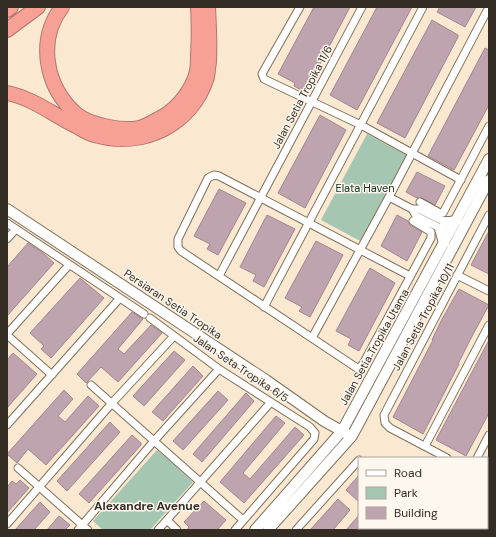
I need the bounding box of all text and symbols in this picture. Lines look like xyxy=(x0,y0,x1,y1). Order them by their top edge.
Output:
street label: Jalan Setia Tropika 11/6 xyxy=(269,43,335,151)
park label: Elata Haven xyxy=(335,181,395,195)
street label: Jalan Setia Tropika 10/11 xyxy=(389,261,457,373)
street label: Persiaran Setia Tropika xyxy=(121,266,225,342)
street label: Jalan Setia Tropika Utama xyxy=(336,286,412,408)
street label: Jalan Seta Tropika 6/5 xyxy=(191,331,292,405)
legend xyxy=(358,457,488,529)
text: Road xyxy=(394,465,422,481)
text: Park xyxy=(394,485,418,501)
district label: Alexandre Avenue xyxy=(94,498,200,514)
text: Building xyxy=(394,505,438,521)

